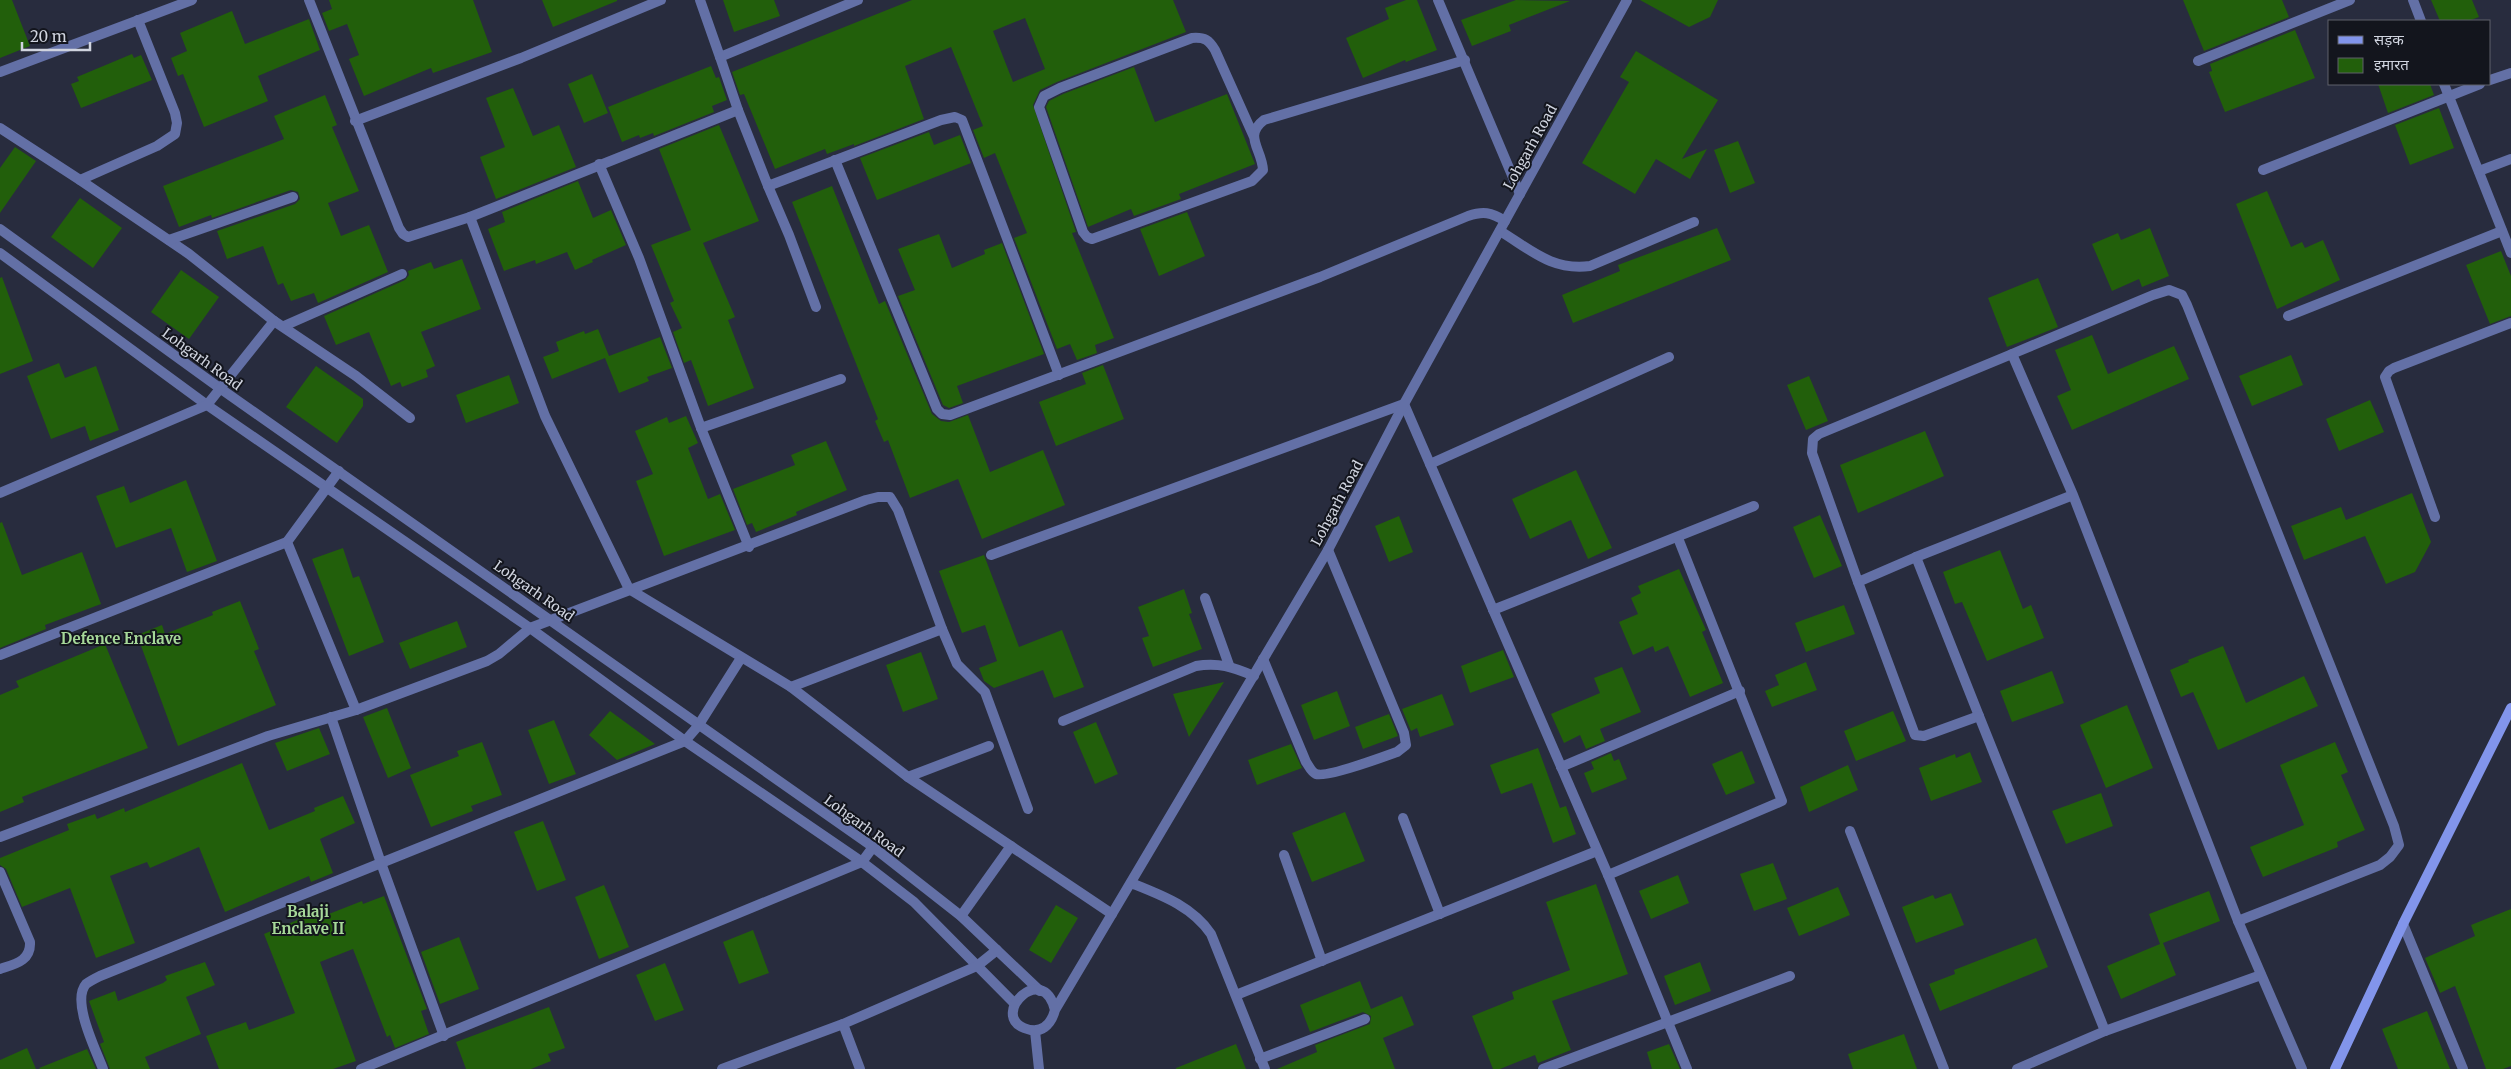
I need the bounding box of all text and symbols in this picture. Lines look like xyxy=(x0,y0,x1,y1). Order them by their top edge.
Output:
scale bar xyxy=(22,20,90,52)
legend xyxy=(2328,20,2491,85)
text: 20 m xyxy=(30,27,67,46)
text: सड़क xyxy=(2374,30,2404,49)
text: इमारत xyxy=(2374,55,2409,74)
street label: Lohgarh Road xyxy=(1499,101,1561,193)
street label: Lohgarh Road xyxy=(159,324,246,394)
street label: Lohgarh Road xyxy=(1307,457,1367,549)
street label: Lohgarh Road xyxy=(490,557,578,626)
district label: Defence Enclave xyxy=(61,629,181,648)
street label: Lohgarh Road xyxy=(821,791,908,861)
district label: Balaji Enclave II xyxy=(272,902,344,938)

